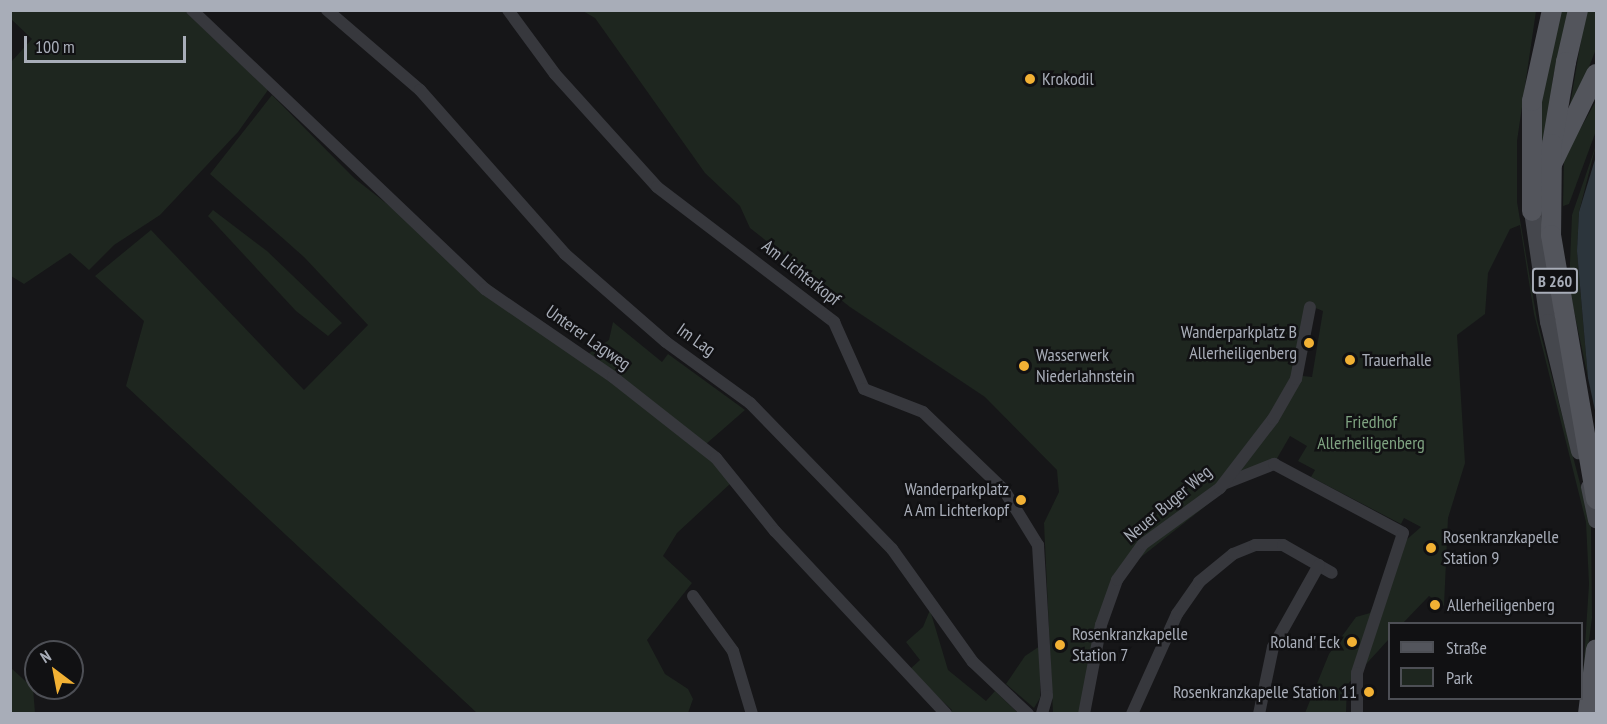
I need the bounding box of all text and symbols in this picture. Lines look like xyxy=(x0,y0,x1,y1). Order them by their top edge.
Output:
scale bar xyxy=(27,24,189,62)
text: 100 m xyxy=(35,35,75,58)
place label: Krokodil xyxy=(1042,68,1094,90)
marker: Krokodil xyxy=(1023,72,1037,86)
street label: Am Lichterkopf xyxy=(757,236,845,310)
road number: B 260 xyxy=(1531,268,1579,294)
street label: Unterer Lagweg xyxy=(542,301,634,375)
street label: Im Lag xyxy=(673,319,719,361)
place label: Wanderparkplatz B Allerheiligenberg xyxy=(1180,322,1297,364)
marker: Wanderparkplatz B Allerheiligenberg xyxy=(1302,336,1316,350)
place label: Wasserwerk Niederlahnstein xyxy=(1036,345,1135,388)
place label: Trauerhalle xyxy=(1362,349,1432,371)
marker: Trauerhalle xyxy=(1343,353,1357,367)
marker: Wasserwerk Niederlahnstein xyxy=(1017,359,1031,373)
park label: Friedhof Allerheiligenberg xyxy=(1317,412,1425,454)
street label: Neuer Buger Weg xyxy=(1120,461,1216,547)
place label: Wanderparkplatz A Am Lichterkopf xyxy=(903,479,1009,522)
marker: Wanderparkplatz A Am Lichterkopf xyxy=(1014,493,1028,507)
place label: Rosenkranzkapelle Station 9 xyxy=(1443,527,1559,570)
marker: Rosenkranzkapelle Station 9 xyxy=(1424,541,1438,555)
place label: Allerheiligenberg xyxy=(1447,594,1555,616)
marker: Allerheiligenberg xyxy=(1428,598,1442,612)
legend xyxy=(1388,622,1583,700)
place label: Rosenkranzkapelle Station 7 xyxy=(1072,624,1188,666)
place label: Roland' Eck xyxy=(1269,631,1340,653)
marker: Roland' Eck xyxy=(1345,635,1359,649)
text: Straße xyxy=(1446,636,1487,659)
marker: Rosenkranzkapelle Station 7 xyxy=(1053,638,1067,652)
north arrow xyxy=(24,640,84,700)
text: N xyxy=(37,646,54,667)
text: Park xyxy=(1446,666,1473,689)
place label: Rosenkranzkapelle Station 11 xyxy=(1173,681,1357,703)
marker: Rosenkranzkapelle Station 11 xyxy=(1362,685,1376,699)

